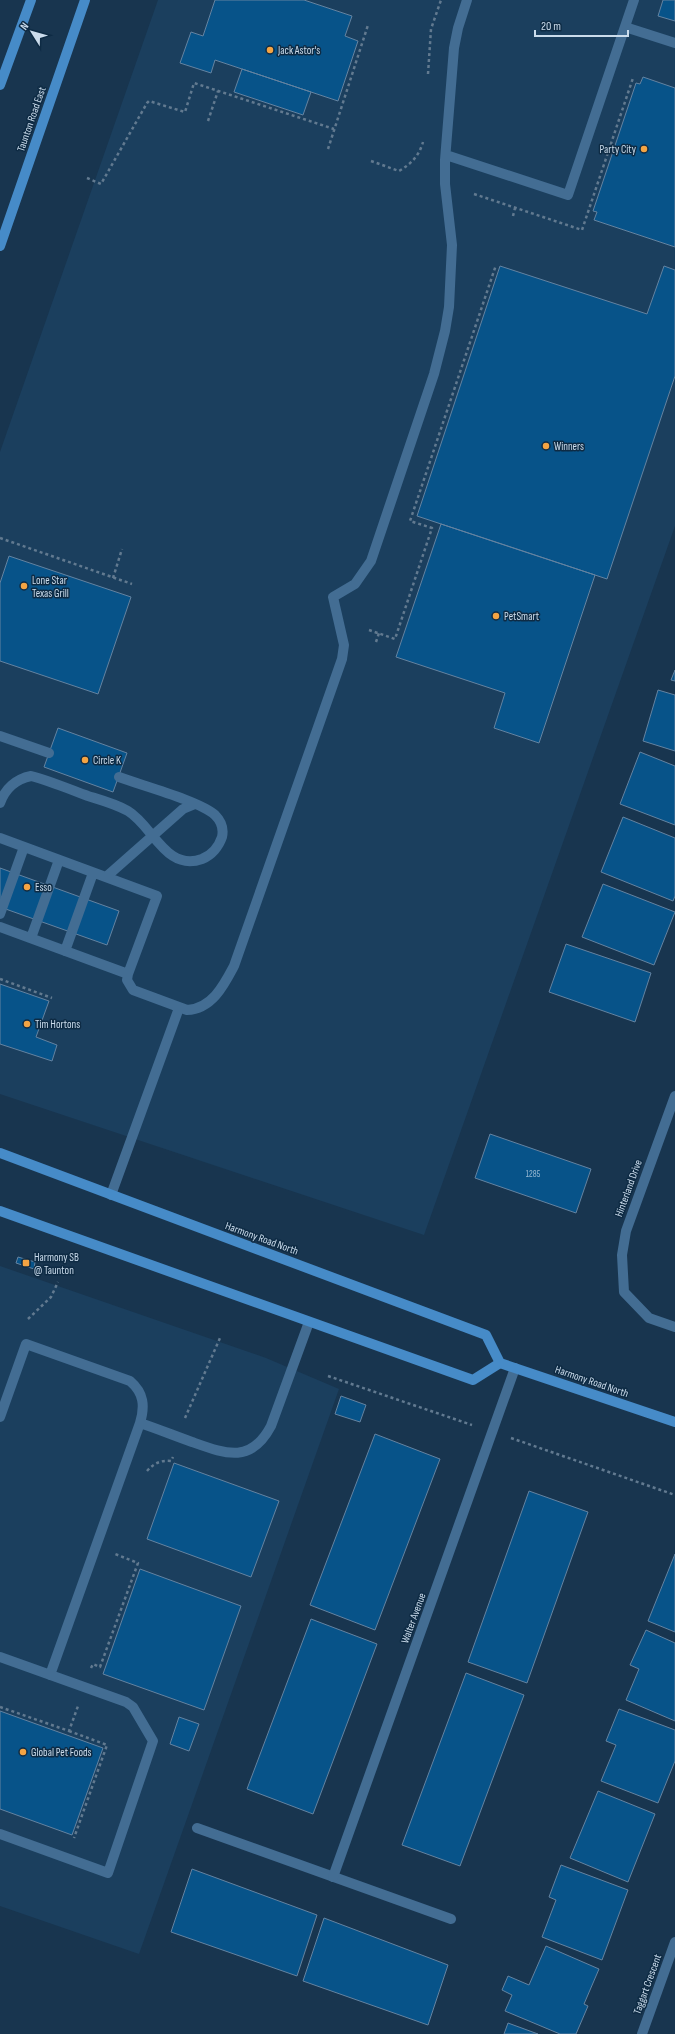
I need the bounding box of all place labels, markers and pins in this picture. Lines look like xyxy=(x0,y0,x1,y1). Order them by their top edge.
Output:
place label: Jack Astor's xyxy=(277,44,320,57)
marker: Jack Astor's xyxy=(265,45,275,55)
place label: Party City xyxy=(600,143,637,156)
marker: Party City xyxy=(639,144,649,154)
place label: Winners xyxy=(554,440,584,453)
marker: Winners xyxy=(541,441,551,451)
place label: Lone Star Texas Grill xyxy=(32,574,69,600)
marker: Lone Star Texas Grill xyxy=(19,581,29,591)
place label: PetSmart xyxy=(504,610,540,623)
marker: PetSmart xyxy=(491,611,501,621)
place label: Circle K xyxy=(93,754,121,767)
marker: Circle K xyxy=(80,755,90,765)
place label: Esso xyxy=(35,881,52,894)
marker: Esso xyxy=(22,882,32,892)
place label: Tim Hortons xyxy=(35,1018,80,1031)
marker: Tim Hortons xyxy=(22,1019,32,1029)
place label: Harmony SB @ Taunton xyxy=(34,1251,79,1277)
marker: Harmony SB @ Taunton xyxy=(21,1258,31,1268)
place label: Global Pet Foods xyxy=(31,1746,92,1759)
marker: Global Pet Foods xyxy=(18,1747,28,1757)

